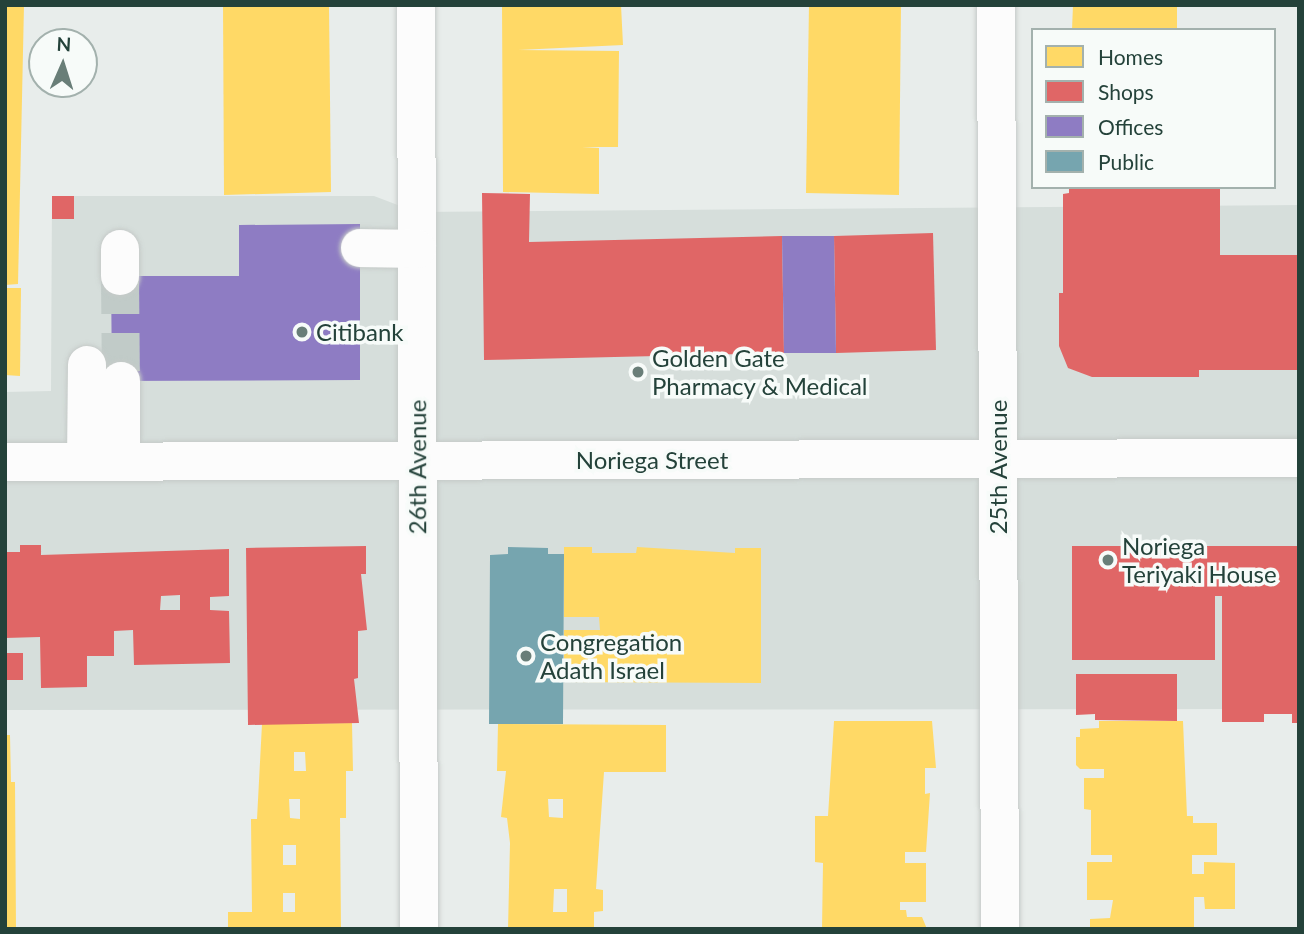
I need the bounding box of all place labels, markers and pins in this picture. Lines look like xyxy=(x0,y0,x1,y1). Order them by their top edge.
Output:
place label: Citibank xyxy=(316,318,404,346)
marker: Citibank xyxy=(294,324,310,340)
place label: Golden Gate Pharmacy & Medical xyxy=(652,344,868,400)
marker: Golden Gate Pharmacy & Medical xyxy=(630,364,646,380)
place label: Noriega Teriyaki House xyxy=(1122,532,1277,588)
marker: Noriega Teriyaki House xyxy=(1100,552,1116,568)
place label: Congregation Adath Israel xyxy=(540,628,682,684)
marker: Congregation Adath Israel xyxy=(518,648,534,664)

